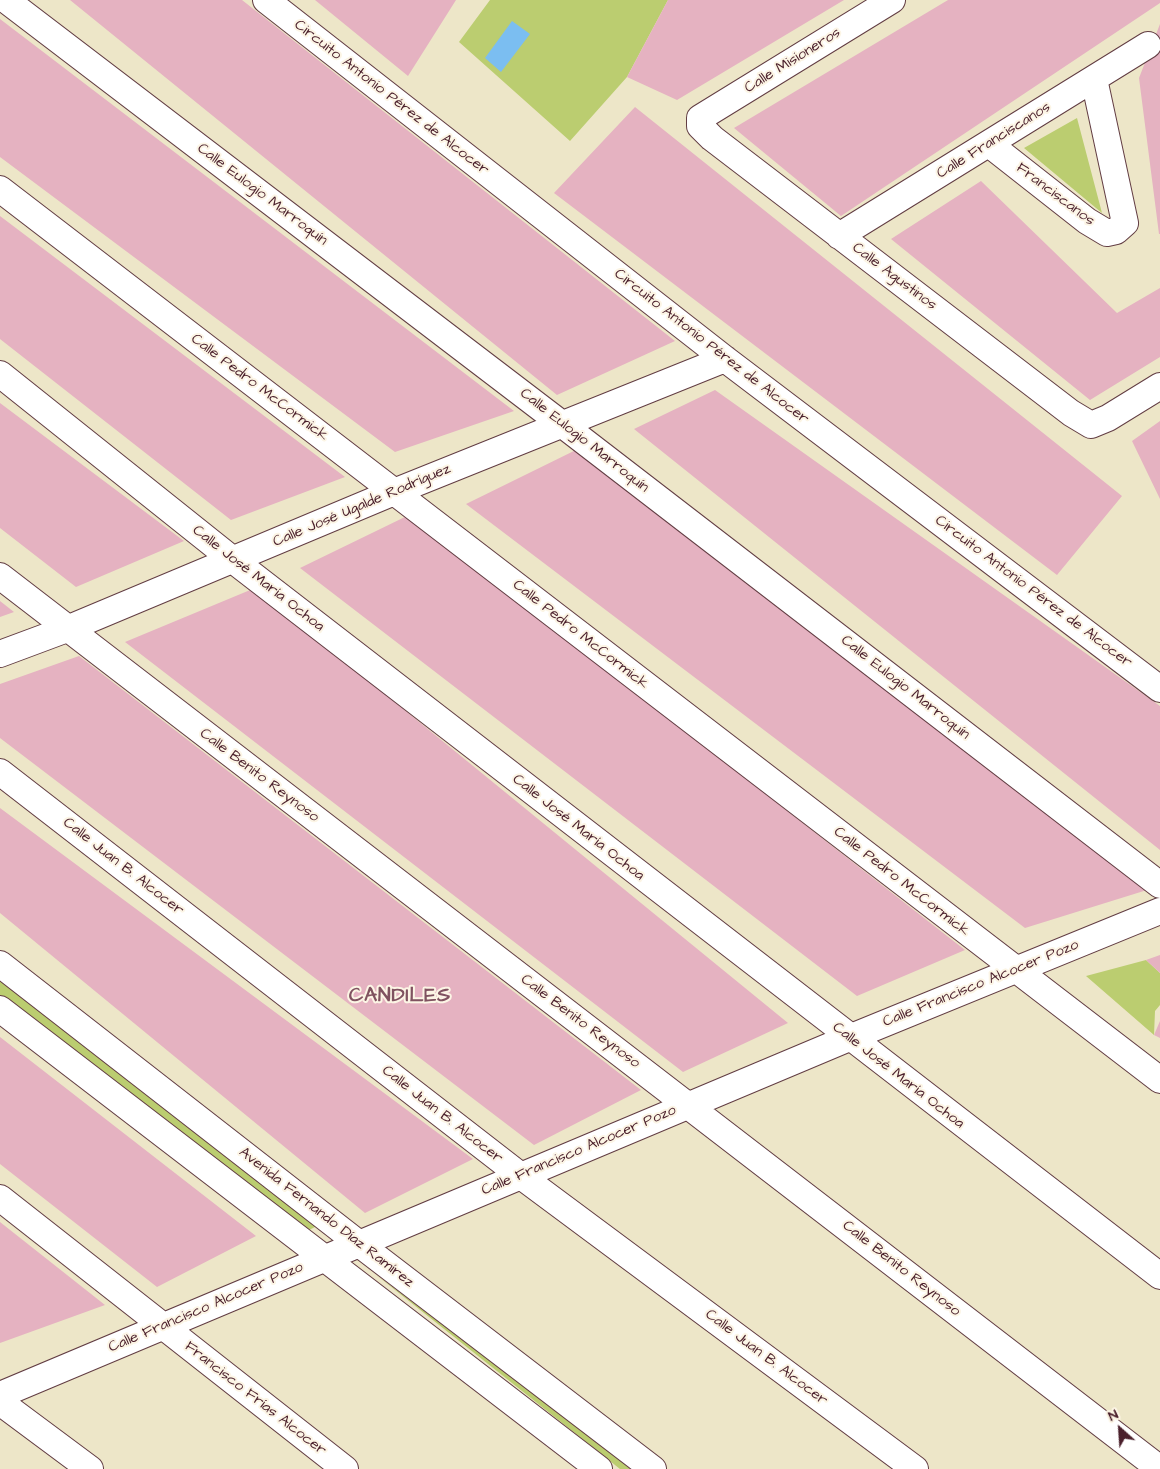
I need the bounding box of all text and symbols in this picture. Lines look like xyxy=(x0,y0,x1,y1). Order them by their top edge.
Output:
street label: Circuito Antonio Pérez de Alcocer xyxy=(290,16,492,180)
street label: Calle Misioneros xyxy=(742,24,844,98)
street label: Calle Franciscanos xyxy=(934,99,1054,183)
street label: Calle Eulogio Marroquín xyxy=(193,140,331,250)
street label: Franciscanos xyxy=(1012,160,1098,230)
street label: Calle Agustinos xyxy=(848,239,940,315)
street label: Circuito Antonio Pérez de Alcocer xyxy=(610,265,812,429)
street label: Calle Pedro McCormick xyxy=(187,331,331,445)
street label: Calle Eulogio Marroquín xyxy=(516,385,652,497)
street label: Calle José Ugalde Rodríguez xyxy=(270,460,454,552)
street label: Circuito Antonio Pérez de Alcocer xyxy=(931,512,1135,672)
street label: Calle José María Ochoa xyxy=(188,522,328,636)
street label: Calle Pedro McCormick xyxy=(509,576,651,694)
street label: Calle Eulogio Marroquín xyxy=(837,632,973,744)
street label: Calle Benito Reynoso xyxy=(196,725,322,827)
street label: Calle José María Ochoa xyxy=(508,771,648,885)
street label: Calle Juan B. Alcocer xyxy=(59,814,187,920)
street label: Calle Pedro McCormick xyxy=(830,823,972,941)
street label: Calle Francisco Alcocer Pozo xyxy=(880,936,1082,1032)
street label: Calle Benito Reynoso xyxy=(517,971,643,1073)
district label: CANDILES xyxy=(348,985,452,1009)
street label: Calle José María Ochoa xyxy=(828,1019,968,1133)
street label: Calle Juan B. Alcocer xyxy=(378,1062,506,1168)
street label: Calle Francisco Alcocer Pozo xyxy=(479,1102,679,1200)
street label: Avenida Fernando Díaz Ramírez xyxy=(235,1144,417,1292)
street label: Calle Benito Reynoso xyxy=(838,1217,964,1321)
street label: Calle Francisco Alcocer Pozo xyxy=(106,1259,306,1357)
street label: Calle Juan B. Alcocer xyxy=(701,1306,831,1410)
street label: Francisco Frías Alcocer xyxy=(181,1338,329,1460)
north arrow xyxy=(1095,1404,1145,1454)
text: N xyxy=(1105,1405,1122,1426)

